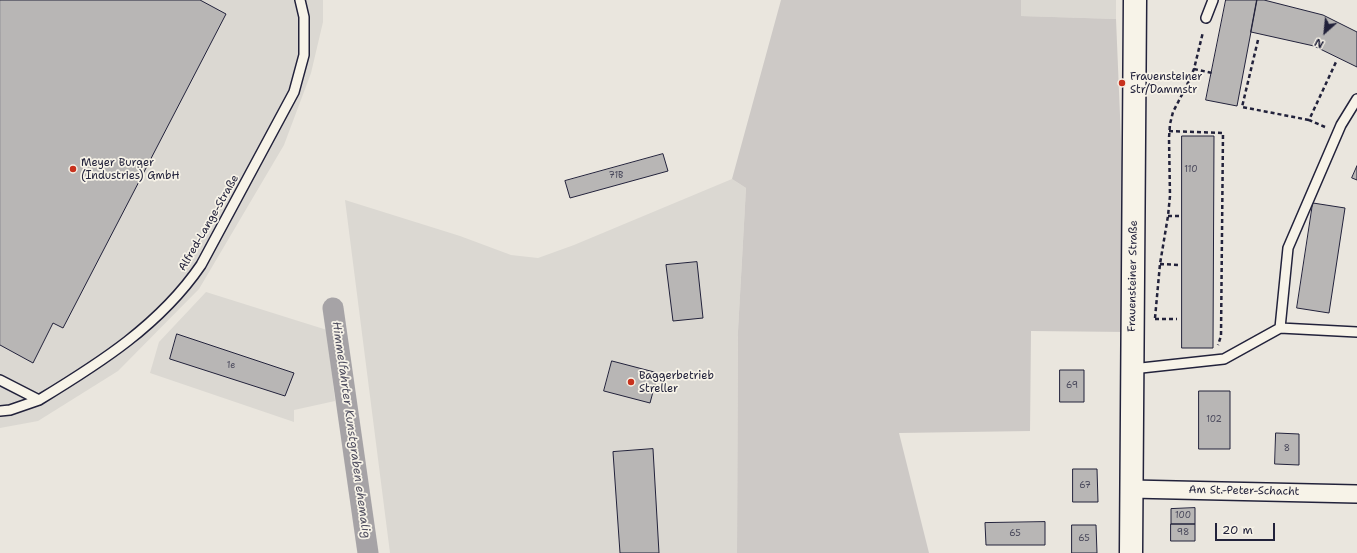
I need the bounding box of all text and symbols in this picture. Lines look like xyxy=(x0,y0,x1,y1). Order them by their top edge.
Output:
north arrow xyxy=(1305,12,1345,52)
text: N xyxy=(1312,34,1327,52)
place label: Frauensteiner Str/Dammstr xyxy=(1130,70,1203,96)
marker: Frauensteiner Str/Dammstr xyxy=(1117,78,1127,88)
place label: Meyer Burger (Industries) GmbH xyxy=(81,156,180,182)
marker: Meyer Burger (Industries) GmbH xyxy=(68,164,78,174)
house number: 110 xyxy=(1184,165,1198,175)
house number: 71B xyxy=(609,171,623,181)
street label: Alfred-Lange-Straße xyxy=(176,173,242,273)
street label: Frauensteiner Straße xyxy=(1125,220,1141,332)
water label: Himmelfahrter Kunstgraben ehemalig xyxy=(329,321,373,539)
house number: 1e xyxy=(227,361,235,371)
place label: Baggerbetrieb Streller xyxy=(639,369,714,395)
marker: Baggerbetrieb Streller xyxy=(626,377,636,387)
house number: 69 xyxy=(1066,381,1078,391)
house number: 102 xyxy=(1206,415,1222,425)
house number: 8 xyxy=(1284,444,1290,454)
house number: 67 xyxy=(1079,481,1091,491)
street label: Am St.-Peter-Schacht xyxy=(1188,483,1300,499)
house number: 100 xyxy=(1175,511,1191,521)
scale bar xyxy=(1217,515,1277,541)
text: 20 m xyxy=(1222,522,1253,538)
house number: 98 xyxy=(1177,528,1189,538)
house number: 65 xyxy=(1009,529,1021,539)
house number: 65 xyxy=(1078,534,1090,544)

